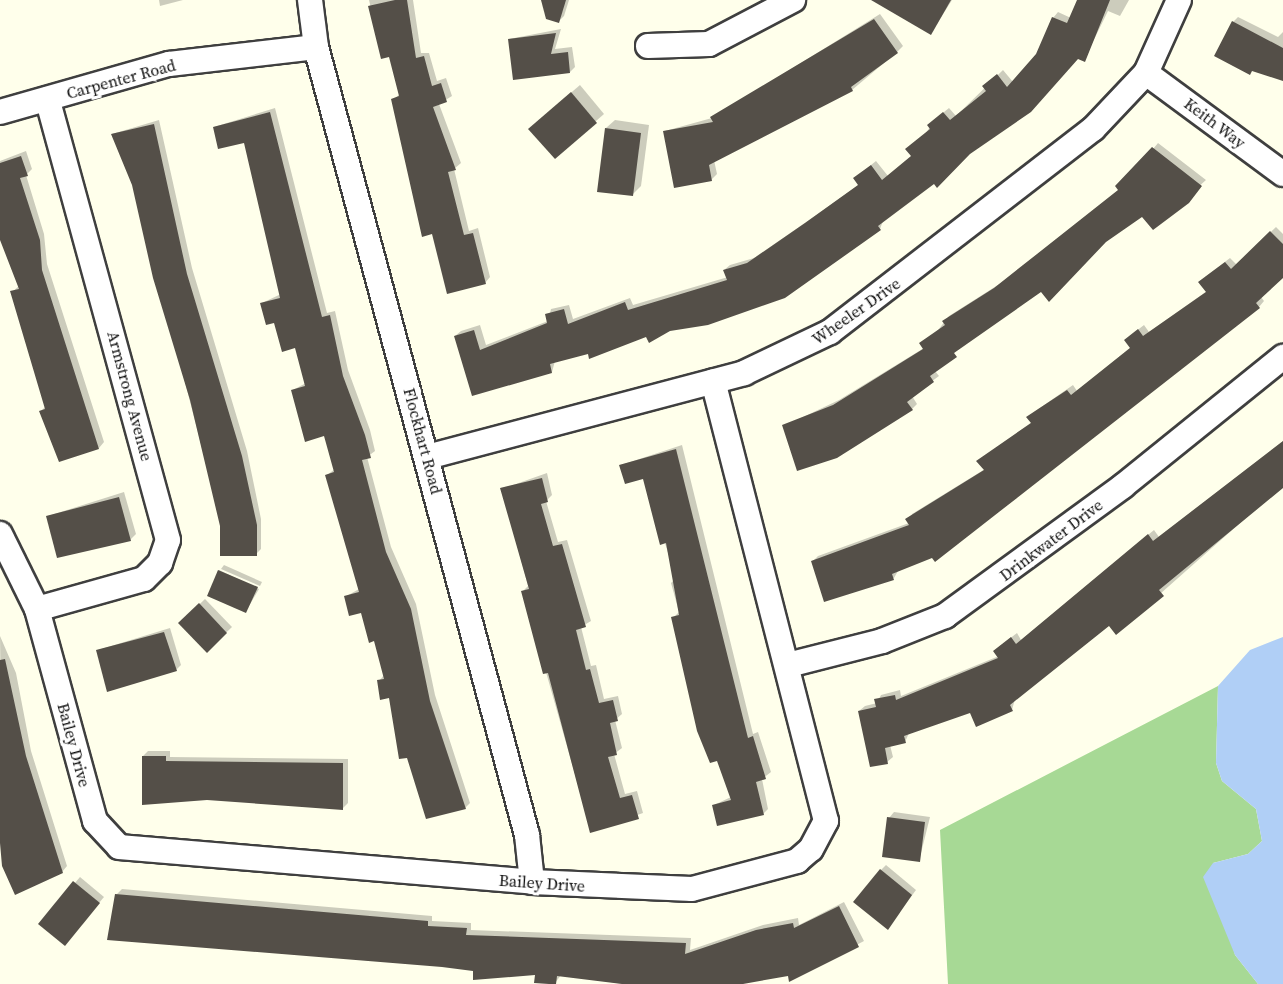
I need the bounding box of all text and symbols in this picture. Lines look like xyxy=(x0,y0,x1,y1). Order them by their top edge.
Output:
street label: Carpenter Road xyxy=(64,55,178,103)
street label: Keith Way xyxy=(1180,94,1250,152)
street label: Wheeler Drive xyxy=(808,274,904,348)
street label: Armstrong Avenue xyxy=(103,329,157,463)
street label: Flockhart Road xyxy=(400,386,446,496)
street label: Drinkwater Drive xyxy=(996,495,1106,585)
street label: Bailey Drive xyxy=(54,701,94,789)
street label: Bailey Drive xyxy=(498,870,586,896)

